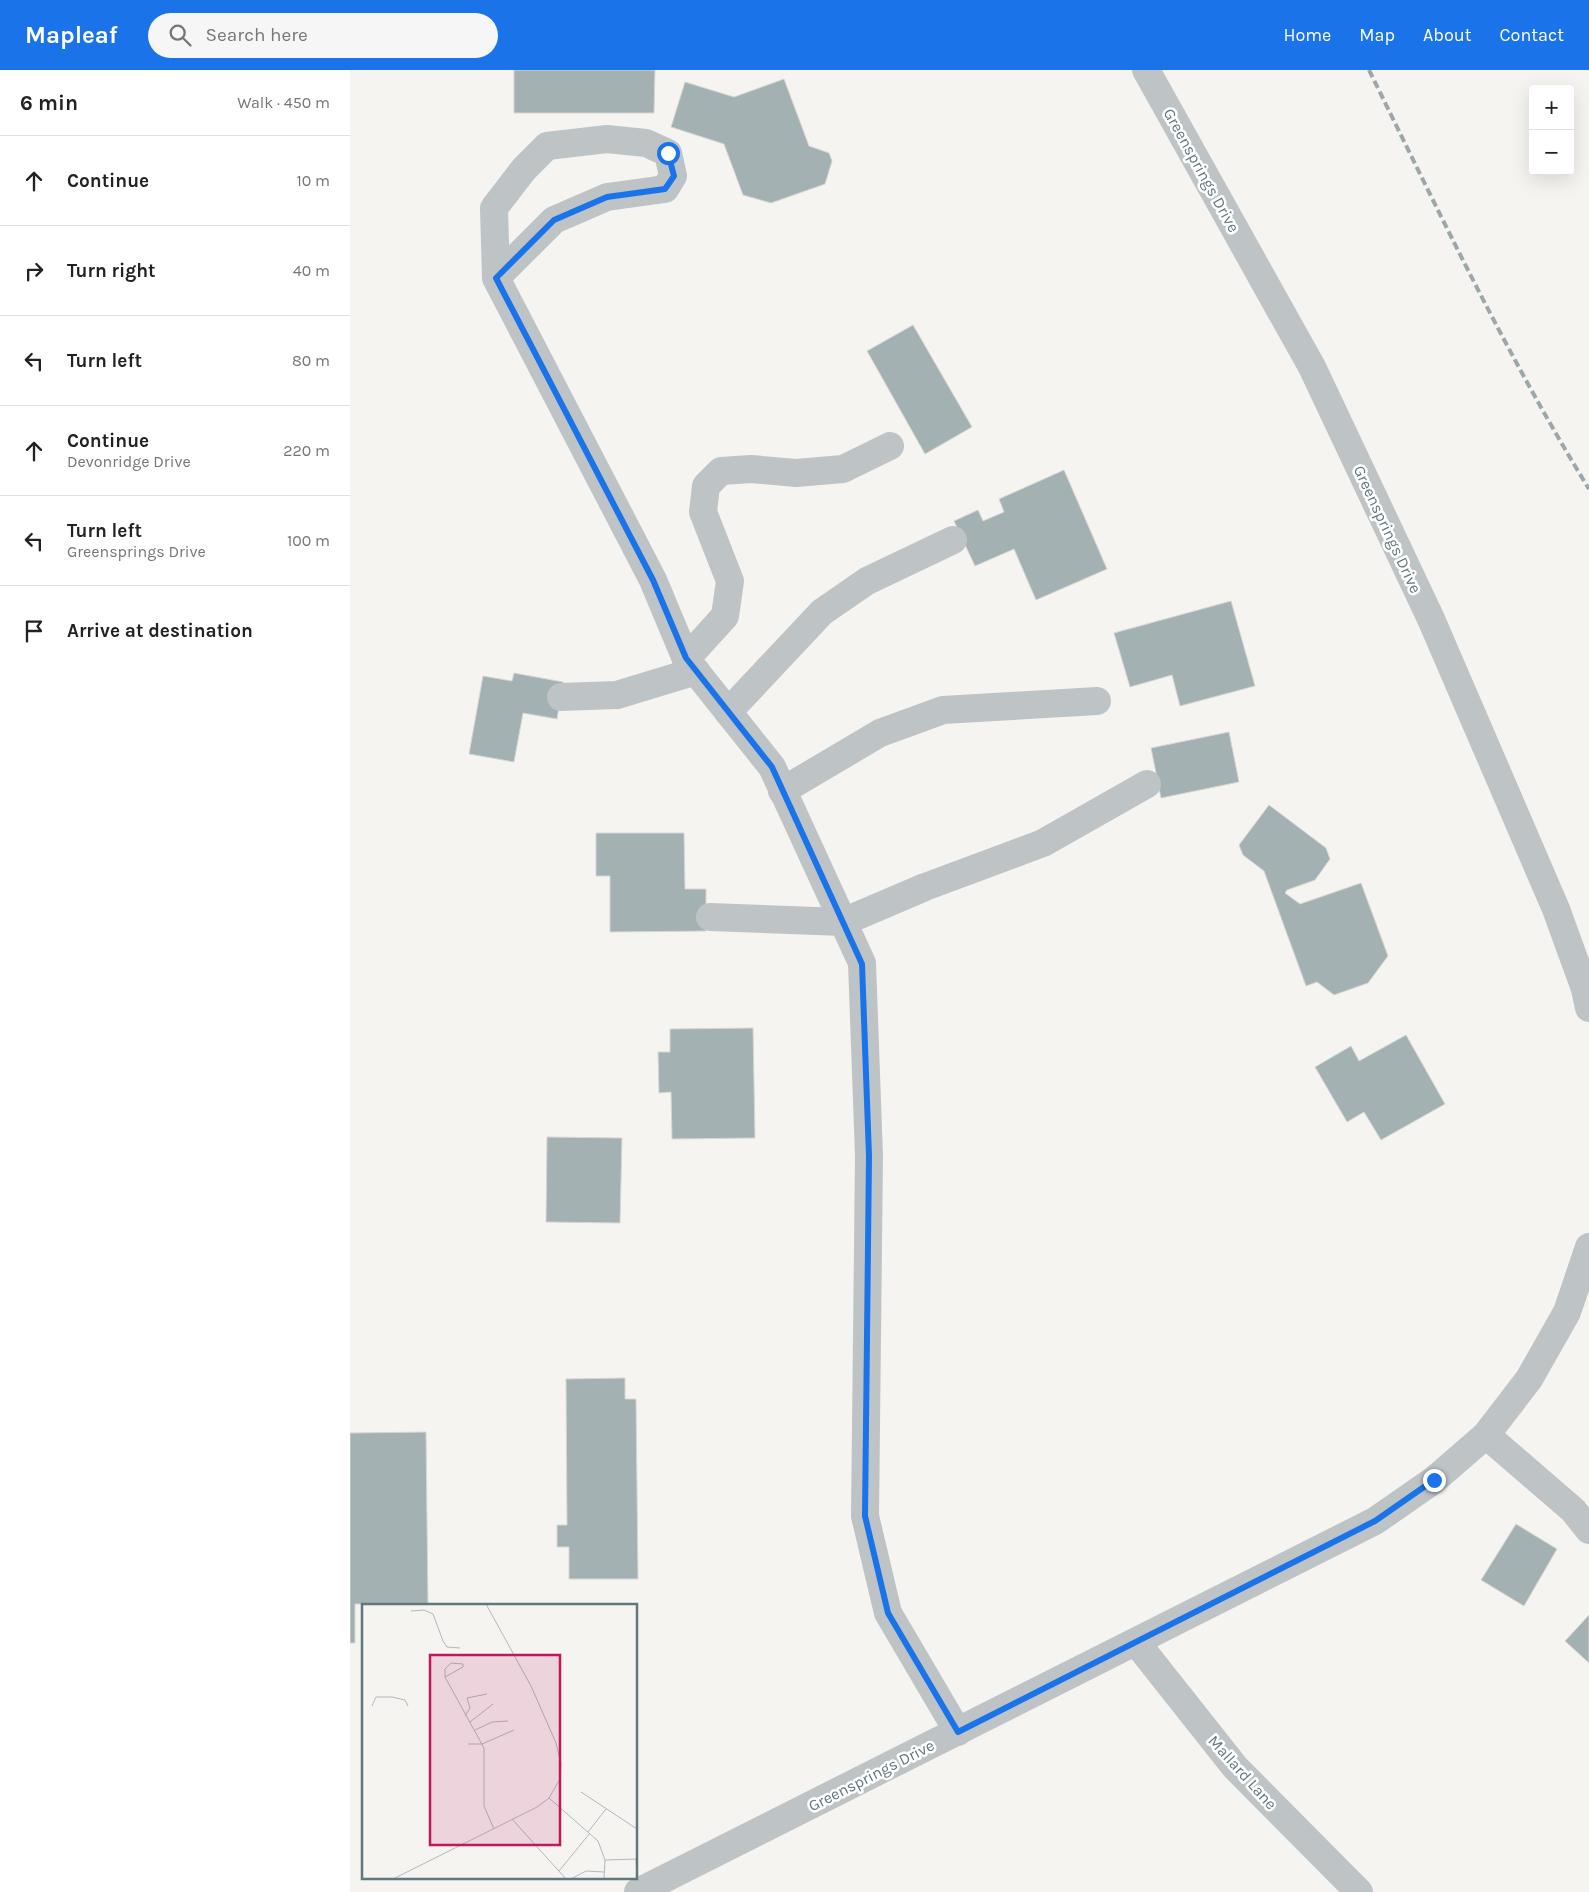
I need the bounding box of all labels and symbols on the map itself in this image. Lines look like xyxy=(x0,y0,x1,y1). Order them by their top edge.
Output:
street label: Greensprings Drive xyxy=(1160,105,1244,236)
route start xyxy=(657,142,680,165)
street label: Greensprings Drive xyxy=(1350,462,1425,596)
route end xyxy=(1423,1469,1446,1492)
inset map xyxy=(362,1604,638,1880)
street label: Mallard Lane xyxy=(1204,1731,1281,1813)
street label: Greensprings Drive xyxy=(805,1735,937,1815)

